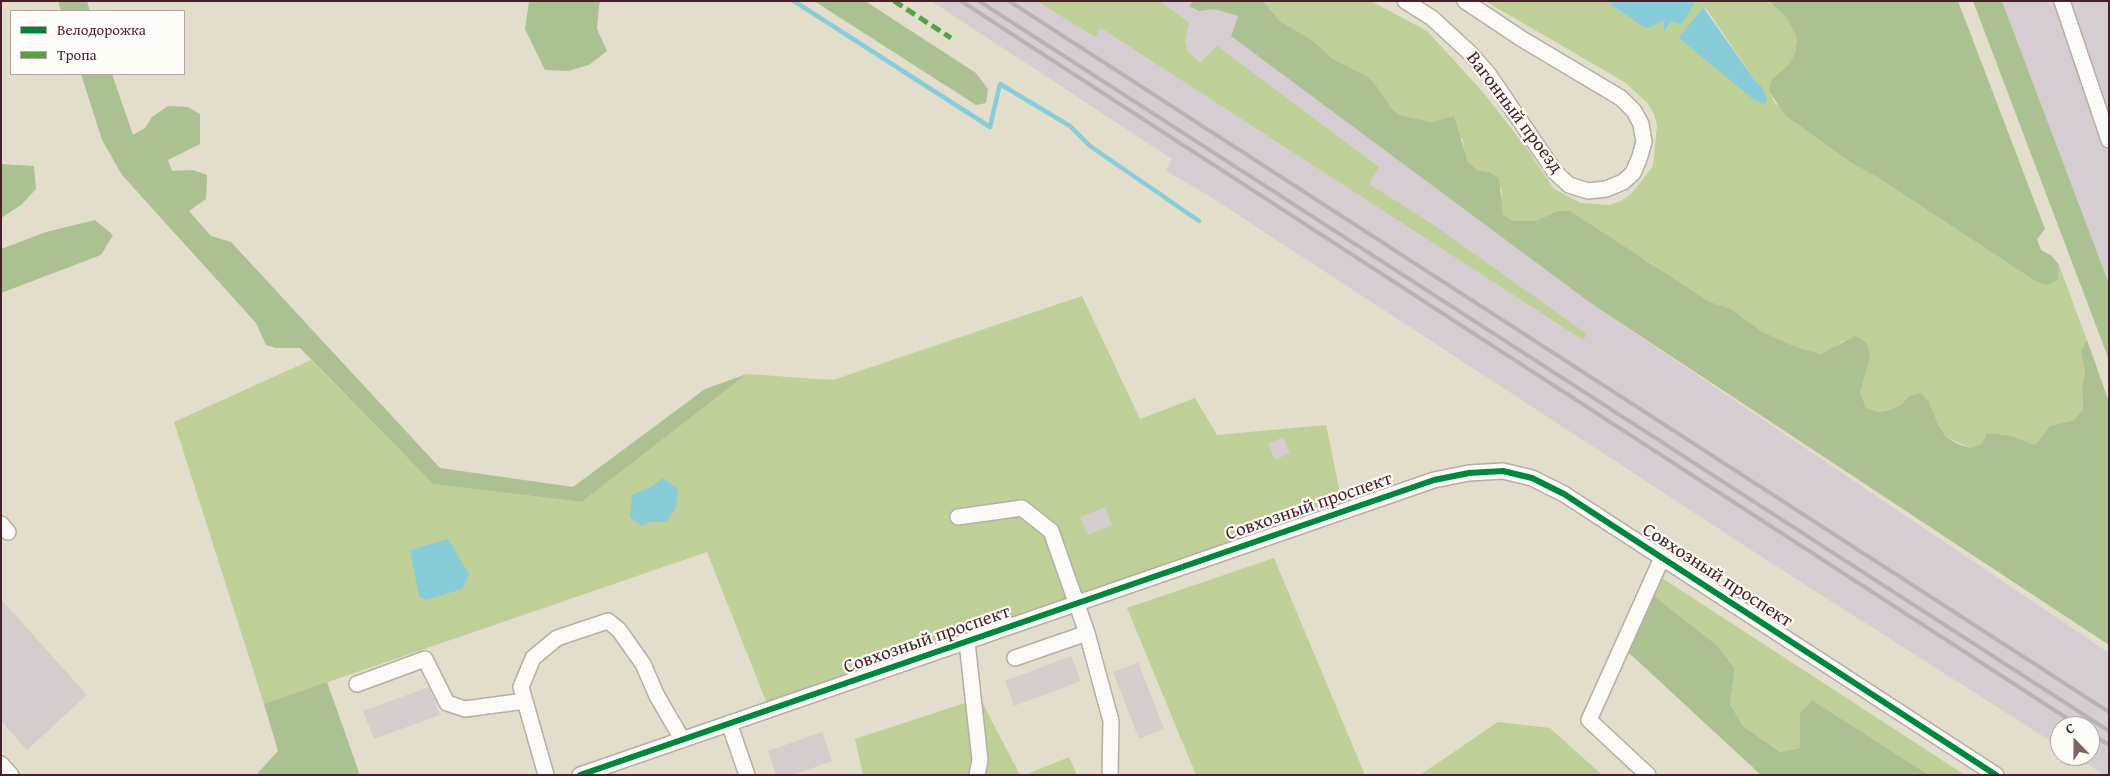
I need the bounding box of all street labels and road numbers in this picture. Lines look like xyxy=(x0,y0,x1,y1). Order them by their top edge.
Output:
street label: Вагонный проезд xyxy=(1461,48,1567,178)
street label: Совхозный проспект xyxy=(1223,468,1395,546)
street label: Совхозный проспект xyxy=(1638,519,1796,633)
street label: Совхозный проспект xyxy=(841,601,1013,679)

